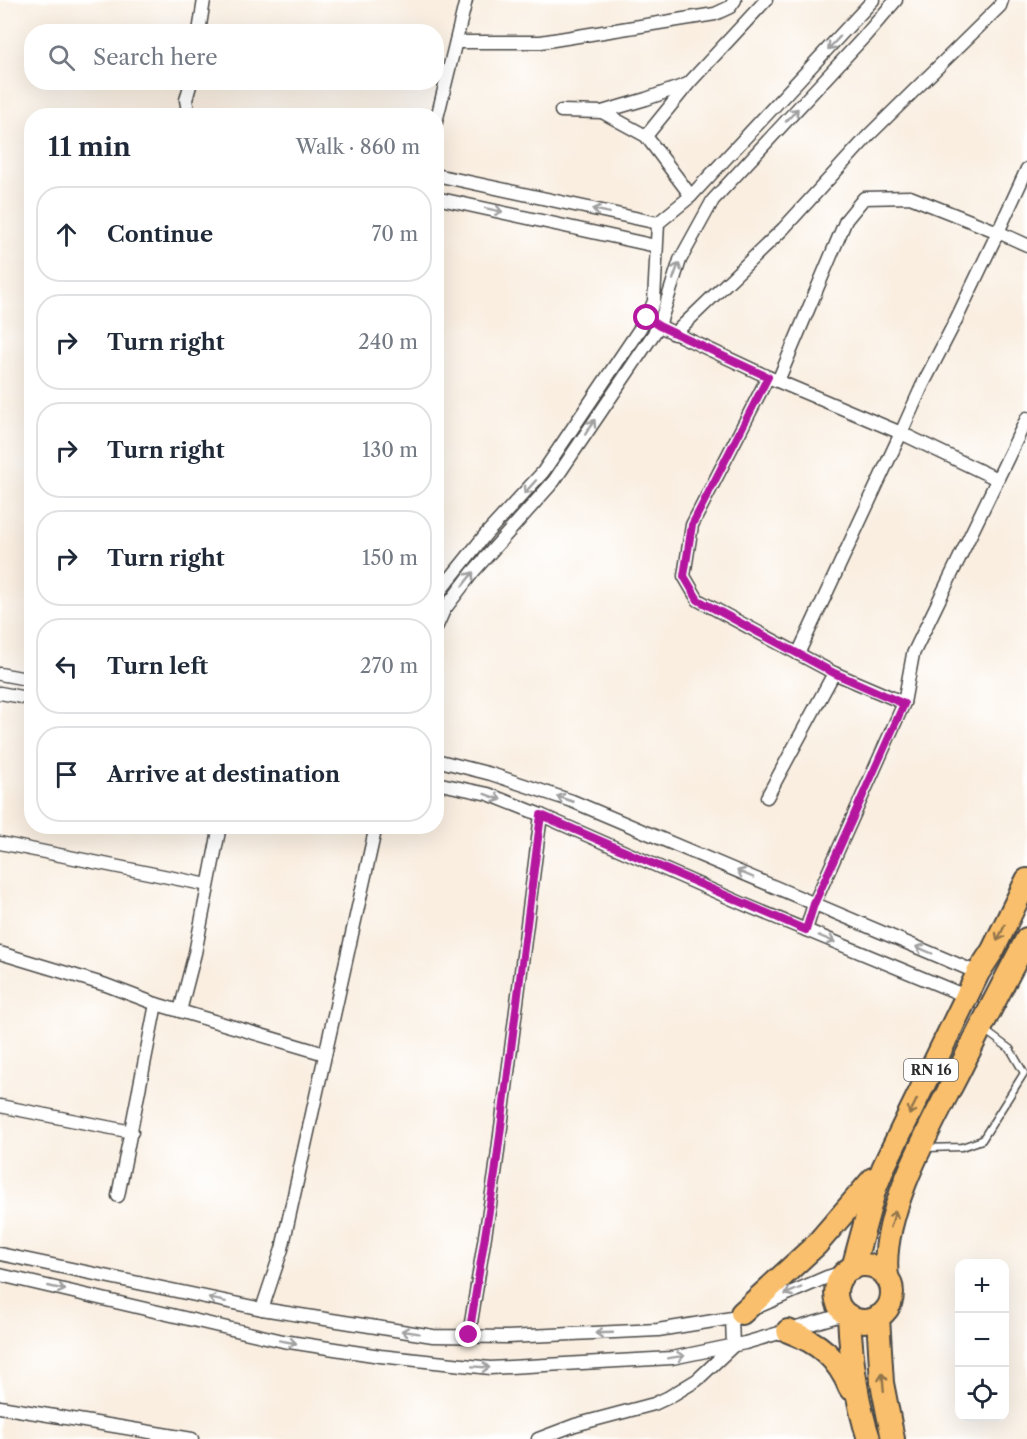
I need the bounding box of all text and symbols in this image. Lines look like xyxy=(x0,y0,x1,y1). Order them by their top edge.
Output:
search box xyxy=(24,24,444,90)
one-way arrow xyxy=(827,36,841,51)
icon: search xyxy=(45,41,78,74)
text: Search here xyxy=(93,44,218,71)
one-way arrow xyxy=(784,108,799,123)
text: 11 min xyxy=(48,131,131,163)
text: Walk · 860 m xyxy=(296,135,420,159)
one-way arrow xyxy=(592,204,611,216)
one-way arrow xyxy=(484,205,503,217)
icon: ahead xyxy=(50,218,83,251)
text: Continue xyxy=(107,221,213,248)
text: 70 m xyxy=(372,222,418,246)
one-way arrow xyxy=(672,262,683,281)
route start xyxy=(633,304,659,330)
icon: right xyxy=(50,326,83,359)
text: Turn right xyxy=(107,329,225,356)
text: 240 m xyxy=(358,330,418,354)
one-way arrow xyxy=(584,420,596,436)
icon: right xyxy=(50,434,83,467)
text: Turn right xyxy=(107,437,225,464)
text: 130 m xyxy=(362,438,418,462)
one-way arrow xyxy=(523,479,537,494)
icon: right xyxy=(50,542,83,575)
text: Turn right xyxy=(107,545,225,572)
text: 150 m xyxy=(362,546,418,570)
one-way arrow xyxy=(461,571,474,587)
icon: left xyxy=(50,650,83,683)
text: Turn left xyxy=(107,653,208,680)
text: 270 m xyxy=(360,654,418,678)
icon: arrive xyxy=(50,758,83,791)
text: Arrive at destination xyxy=(107,761,340,788)
one-way arrow xyxy=(483,792,502,803)
one-way arrow xyxy=(556,792,575,803)
one-way arrow xyxy=(736,868,755,879)
one-way arrow xyxy=(995,923,1006,941)
one-way arrow xyxy=(818,934,836,945)
one-way arrow xyxy=(916,944,934,956)
road number: RN 16 xyxy=(904,1059,958,1081)
one-way arrow xyxy=(907,1097,919,1115)
one-way arrow xyxy=(888,1210,899,1229)
map controls xyxy=(955,1259,1009,1421)
button: + xyxy=(955,1259,1009,1313)
one-way arrow xyxy=(47,1283,66,1295)
one-way arrow xyxy=(784,1286,802,1298)
one-way arrow xyxy=(208,1294,228,1305)
button: − xyxy=(955,1313,1009,1367)
route end xyxy=(455,1321,481,1347)
one-way arrow xyxy=(400,1327,420,1338)
one-way arrow xyxy=(595,1327,615,1338)
one-way arrow xyxy=(277,1337,297,1348)
one-way arrow xyxy=(665,1351,685,1362)
one-way arrow xyxy=(471,1362,491,1373)
button: locate xyxy=(955,1367,1009,1421)
one-way arrow xyxy=(877,1372,888,1392)

